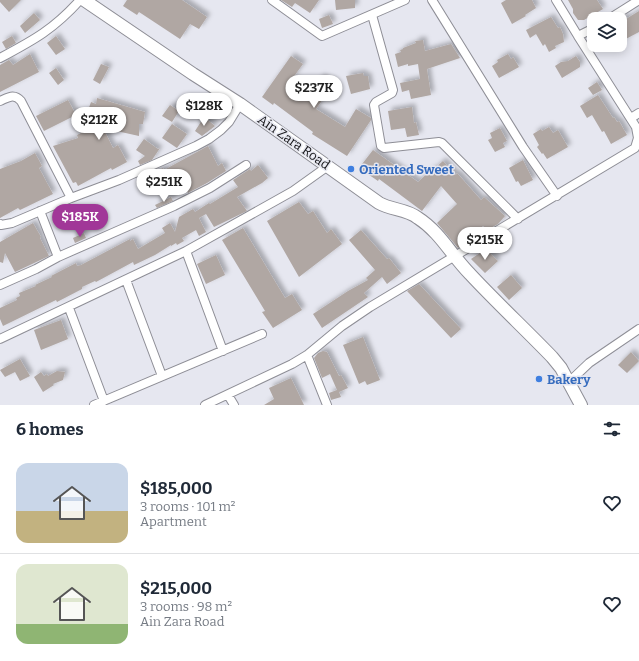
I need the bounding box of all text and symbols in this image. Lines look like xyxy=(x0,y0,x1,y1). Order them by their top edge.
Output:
map controls xyxy=(587,12,627,52)
button: layers xyxy=(587,12,627,52)
pin: $237K xyxy=(286,75,342,109)
text: $237K xyxy=(294,80,334,95)
pin: $128K xyxy=(176,93,232,127)
text: $128K xyxy=(185,98,223,113)
pin: $212K xyxy=(71,107,127,141)
text: $212K xyxy=(80,112,118,127)
street label: Ain Zara Road xyxy=(255,112,333,173)
place label: Oriented Sweet xyxy=(359,162,454,177)
marker: Oriented Sweet xyxy=(346,164,356,174)
pin: $251K xyxy=(136,169,192,203)
text: $251K xyxy=(145,174,183,189)
pin: $185K xyxy=(52,204,108,238)
text: $185K xyxy=(61,209,99,224)
pin: $215K xyxy=(457,227,513,261)
text: $215K xyxy=(466,232,504,247)
place label: Bakery xyxy=(547,372,591,387)
marker: Bakery xyxy=(534,374,544,384)
icon: filters xyxy=(601,418,623,440)
text: 6 homes xyxy=(16,419,84,440)
text: $185,000 xyxy=(140,478,213,499)
icon: home xyxy=(48,479,96,527)
icon: heart xyxy=(601,492,623,514)
text: 3 rooms · 101 m² xyxy=(140,499,235,514)
text: Apartment xyxy=(140,514,207,529)
text: $215,000 xyxy=(140,578,212,599)
icon: home xyxy=(48,580,96,628)
icon: heart xyxy=(601,593,623,615)
text: 3 rooms · 98 m² xyxy=(140,599,232,614)
text: Ain Zara Road xyxy=(140,614,224,629)

